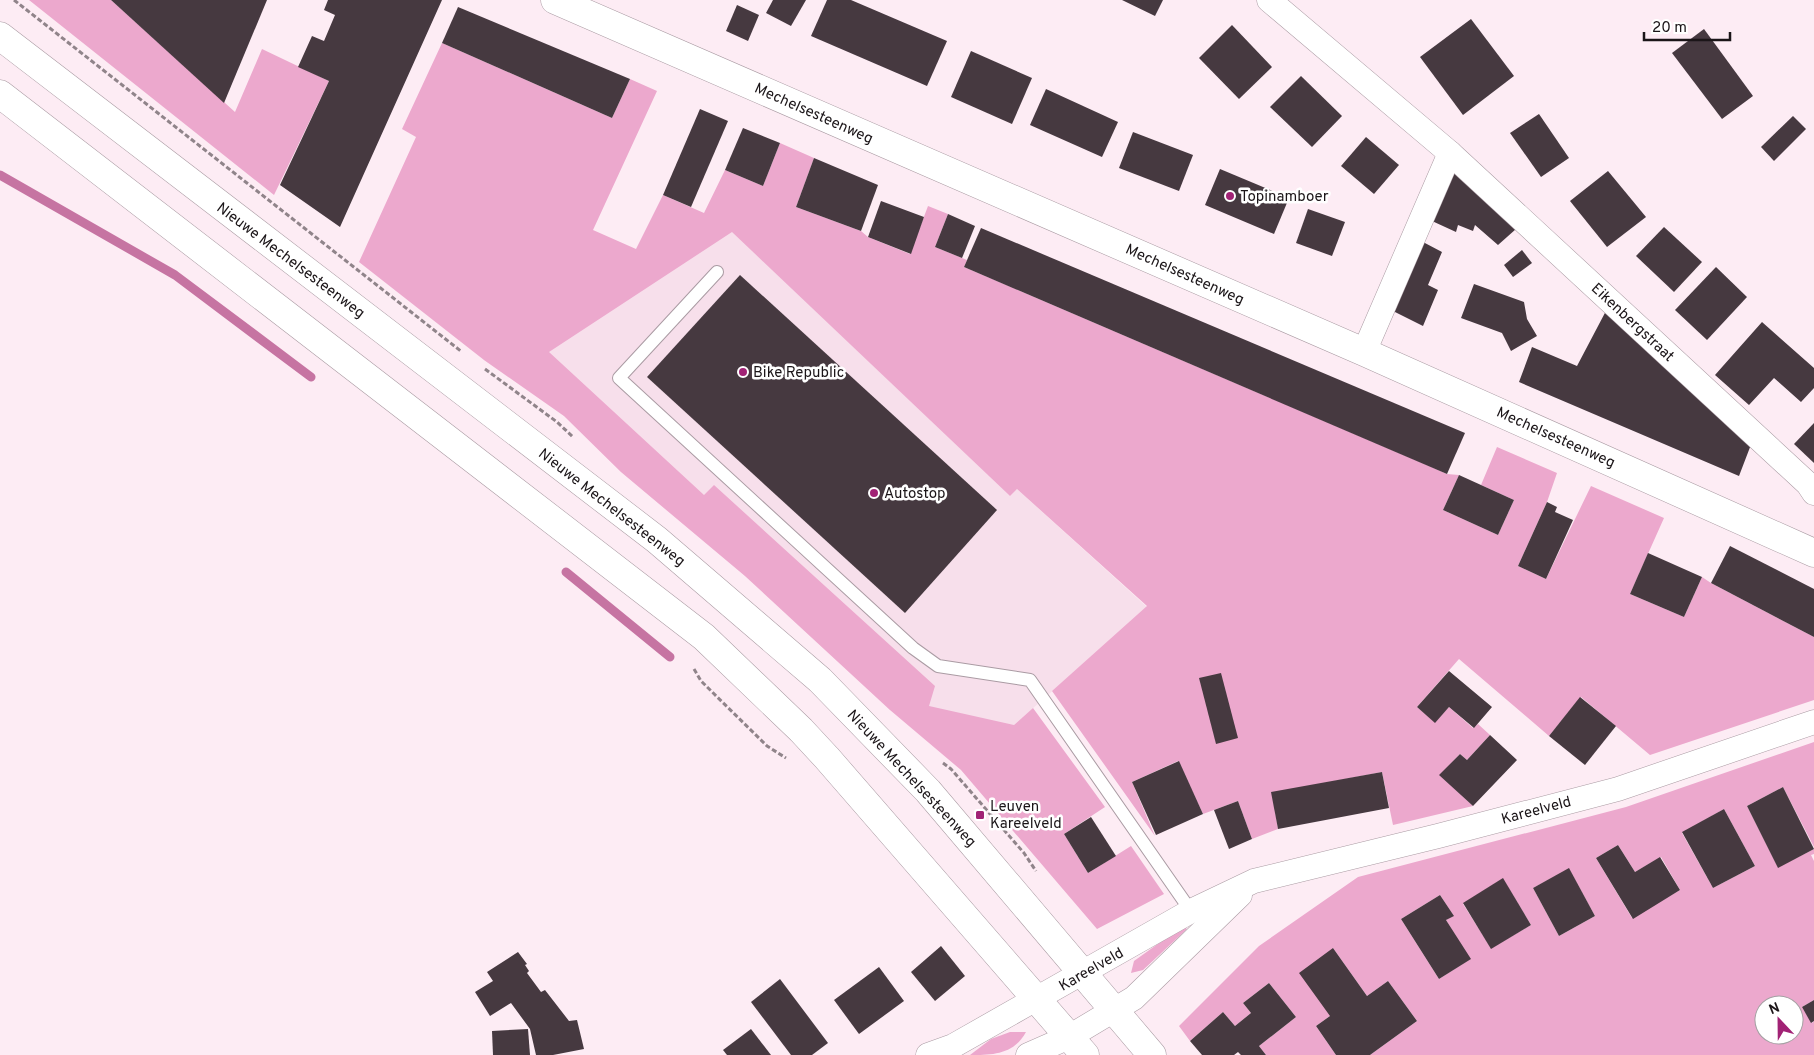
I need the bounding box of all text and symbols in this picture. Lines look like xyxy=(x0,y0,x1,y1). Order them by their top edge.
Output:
scale bar xyxy=(1644,10,1730,42)
text: 20 m xyxy=(1652,19,1687,38)
street label: Mechelsesteenweg xyxy=(751,80,876,149)
place label: Topinamboer xyxy=(1240,188,1329,207)
marker: Topinamboer xyxy=(1224,190,1236,202)
street label: Nieuwe Mechelsesteenweg xyxy=(212,199,368,323)
street label: Mechelsesteenweg xyxy=(1122,241,1247,310)
street label: Eikenbergstraat xyxy=(1587,280,1677,366)
place label: Bike Republic xyxy=(753,364,844,383)
marker: Bike Republic xyxy=(737,366,749,378)
street label: Mechelsesteenweg xyxy=(1493,404,1618,473)
street label: Nieuwe Mechelsesteenweg xyxy=(534,445,688,571)
place label: Autostop xyxy=(884,485,945,504)
marker: Autostop xyxy=(868,487,880,499)
street label: Nieuwe Mechelsesteenweg xyxy=(842,706,980,852)
street label: Kareelveld xyxy=(1499,793,1573,830)
place label: Leuven Kareelveld xyxy=(990,798,1062,834)
marker: Leuven Kareelveld xyxy=(974,809,986,821)
street label: Kareelveld xyxy=(1056,944,1128,996)
north arrow xyxy=(1754,995,1804,1045)
text: N xyxy=(1767,1000,1783,1019)

